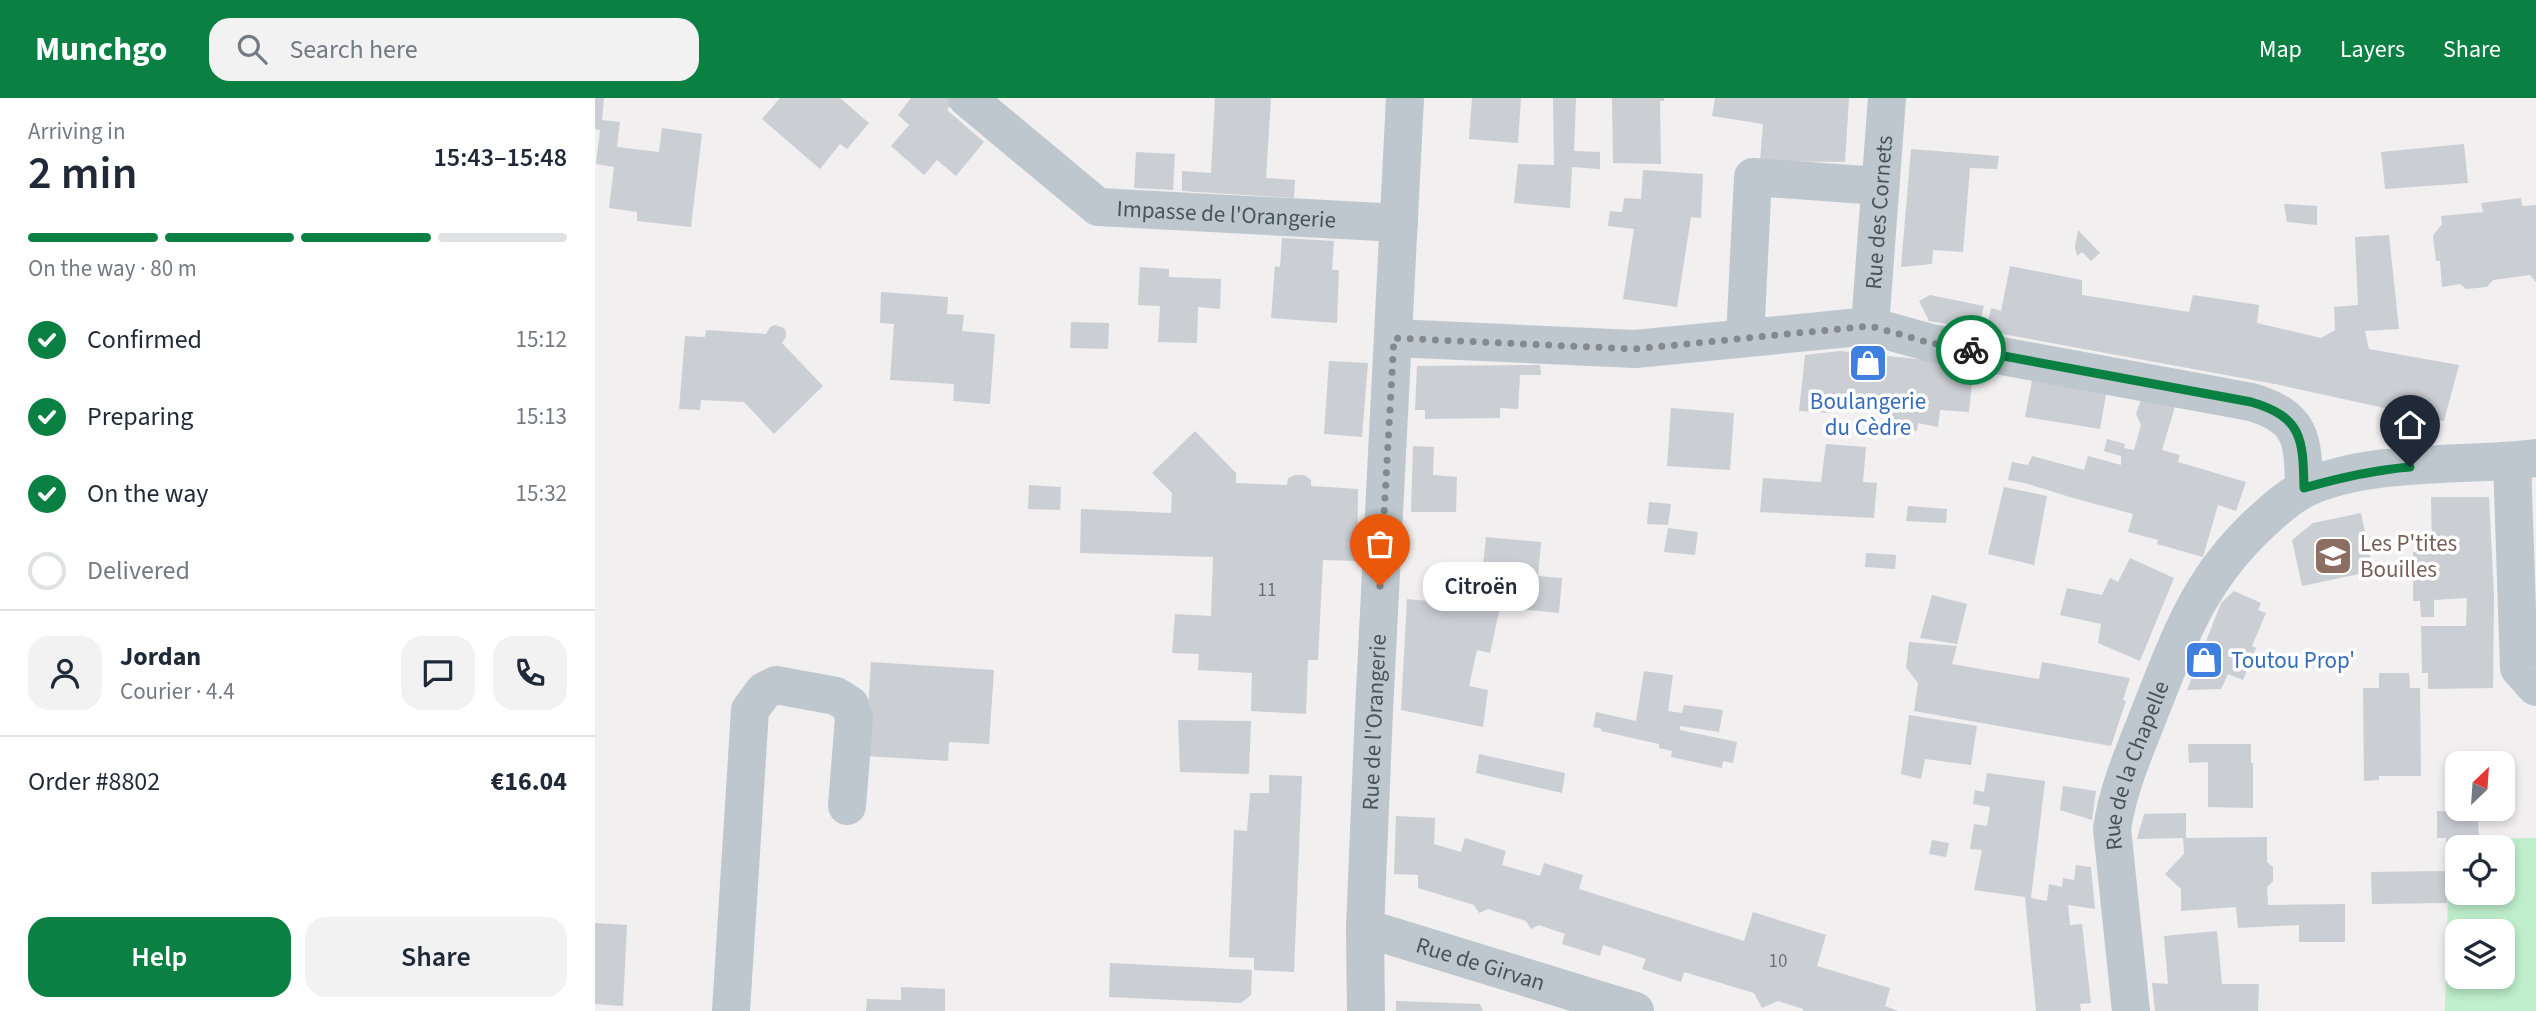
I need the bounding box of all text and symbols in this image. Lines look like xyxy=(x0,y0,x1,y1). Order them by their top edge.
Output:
search box xyxy=(209,18,699,81)
text: Munchgo xyxy=(35,26,167,73)
icon: search xyxy=(233,30,271,68)
text: Search here xyxy=(289,31,418,68)
text: Map xyxy=(2259,32,2302,67)
text: Layers xyxy=(2340,32,2405,67)
text: Share xyxy=(2443,32,2501,67)
text: Arriving in xyxy=(28,115,126,148)
street label: Rue des Cornets xyxy=(1857,134,1901,291)
text: 15:43–15:48 xyxy=(434,139,567,176)
text: 2 min xyxy=(28,141,137,206)
street label: Impasse de l'Orangerie xyxy=(1116,192,1337,237)
text: On the way · 80 m xyxy=(28,252,197,285)
courier xyxy=(1936,315,2006,385)
icon: check xyxy=(28,321,66,359)
text: Confirmed xyxy=(87,321,202,358)
text: 15:12 xyxy=(516,323,567,356)
icon: bike xyxy=(1952,331,1990,369)
shop icon: Boulangerie du Cèdre xyxy=(1847,342,1889,384)
place label: Boulangerie du Cèdre xyxy=(1810,385,1926,444)
pin xyxy=(2380,395,2440,467)
icon: check xyxy=(28,398,66,436)
text: Preparing xyxy=(87,398,193,435)
text: 15:13 xyxy=(516,400,567,433)
icon: home xyxy=(2391,406,2429,444)
icon: check xyxy=(28,475,66,513)
text: On the way xyxy=(87,475,208,512)
text: 15:32 xyxy=(516,477,567,510)
pin xyxy=(1350,514,1410,586)
icon: bag xyxy=(1361,525,1399,563)
place label: Les P'tites Bouilles xyxy=(2360,527,2457,586)
school or university icon: Les P'tites Bouilles xyxy=(2312,535,2354,577)
text: Delivered xyxy=(87,552,190,589)
callout: Citroën xyxy=(1422,561,1537,610)
text: Citroën xyxy=(1444,570,1518,603)
house number: 11 xyxy=(1258,577,1276,604)
street label: Rue de l'Orangerie xyxy=(1354,633,1395,811)
button: person xyxy=(28,636,102,710)
button: chat xyxy=(401,636,475,710)
button: phone xyxy=(493,636,567,710)
text: Jordan xyxy=(120,638,201,675)
shop icon: Toutou Prop' xyxy=(2183,639,2225,681)
place label: Toutou Prop' xyxy=(2231,644,2355,677)
text: Courier · 4.4 xyxy=(120,675,235,708)
street label: Rue de la Chapelle xyxy=(2096,676,2178,852)
north arrow xyxy=(2445,751,2515,821)
map controls xyxy=(2445,751,2515,989)
text: Order #8802 xyxy=(28,763,160,800)
text: €16.04 xyxy=(491,763,567,800)
button: locate xyxy=(2445,835,2515,905)
button: Help xyxy=(28,917,291,997)
button: Share xyxy=(305,917,567,997)
button: layers xyxy=(2445,919,2515,989)
street label: Rue de Girvan xyxy=(1412,929,1549,999)
house number: 10 xyxy=(1769,948,1787,975)

